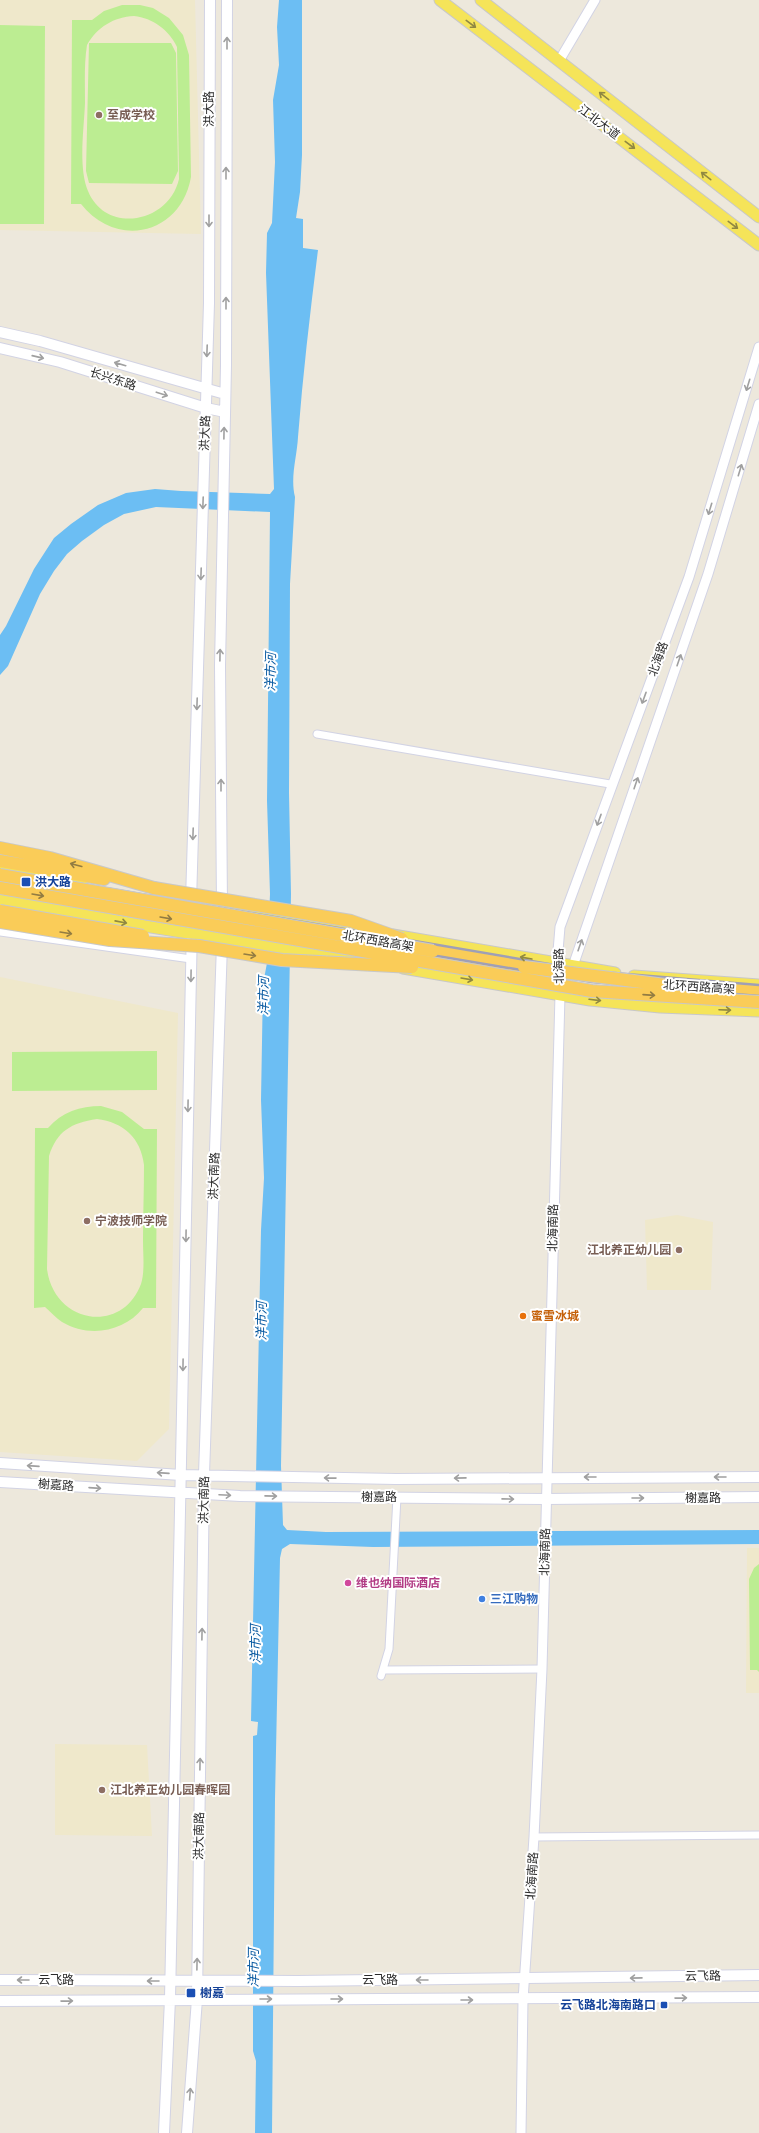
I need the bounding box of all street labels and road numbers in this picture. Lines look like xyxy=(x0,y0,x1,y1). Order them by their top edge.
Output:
street label: 洪大路 xyxy=(202,91,215,127)
street label: 江北大道 xyxy=(576,102,622,141)
street label: 长兴东路 xyxy=(88,365,138,392)
street label: 洪大路 xyxy=(197,415,212,451)
street label: 北海路 xyxy=(645,640,670,678)
street label: 北环西路高架 xyxy=(341,928,415,953)
street label: 北海路 xyxy=(552,948,565,984)
street label: 北环西路高架 xyxy=(663,978,735,995)
street label: 洪大南路 xyxy=(206,1152,221,1200)
street label: 北海南路 xyxy=(546,1204,559,1252)
street label: 洪大南路 xyxy=(197,1476,210,1524)
street label: 榭嘉路 xyxy=(38,1477,74,1492)
street label: 榭嘉路 xyxy=(361,1490,397,1503)
street label: 榭嘉路 xyxy=(685,1491,721,1504)
street label: 北海南路 xyxy=(538,1528,551,1576)
street label: 洪大南路 xyxy=(192,1812,205,1860)
street label: 北海南路 xyxy=(523,1852,540,1900)
street label: 云飞路 xyxy=(685,1969,721,1982)
street label: 云飞路 xyxy=(38,1973,74,1986)
street label: 云飞路 xyxy=(362,1973,398,1986)

